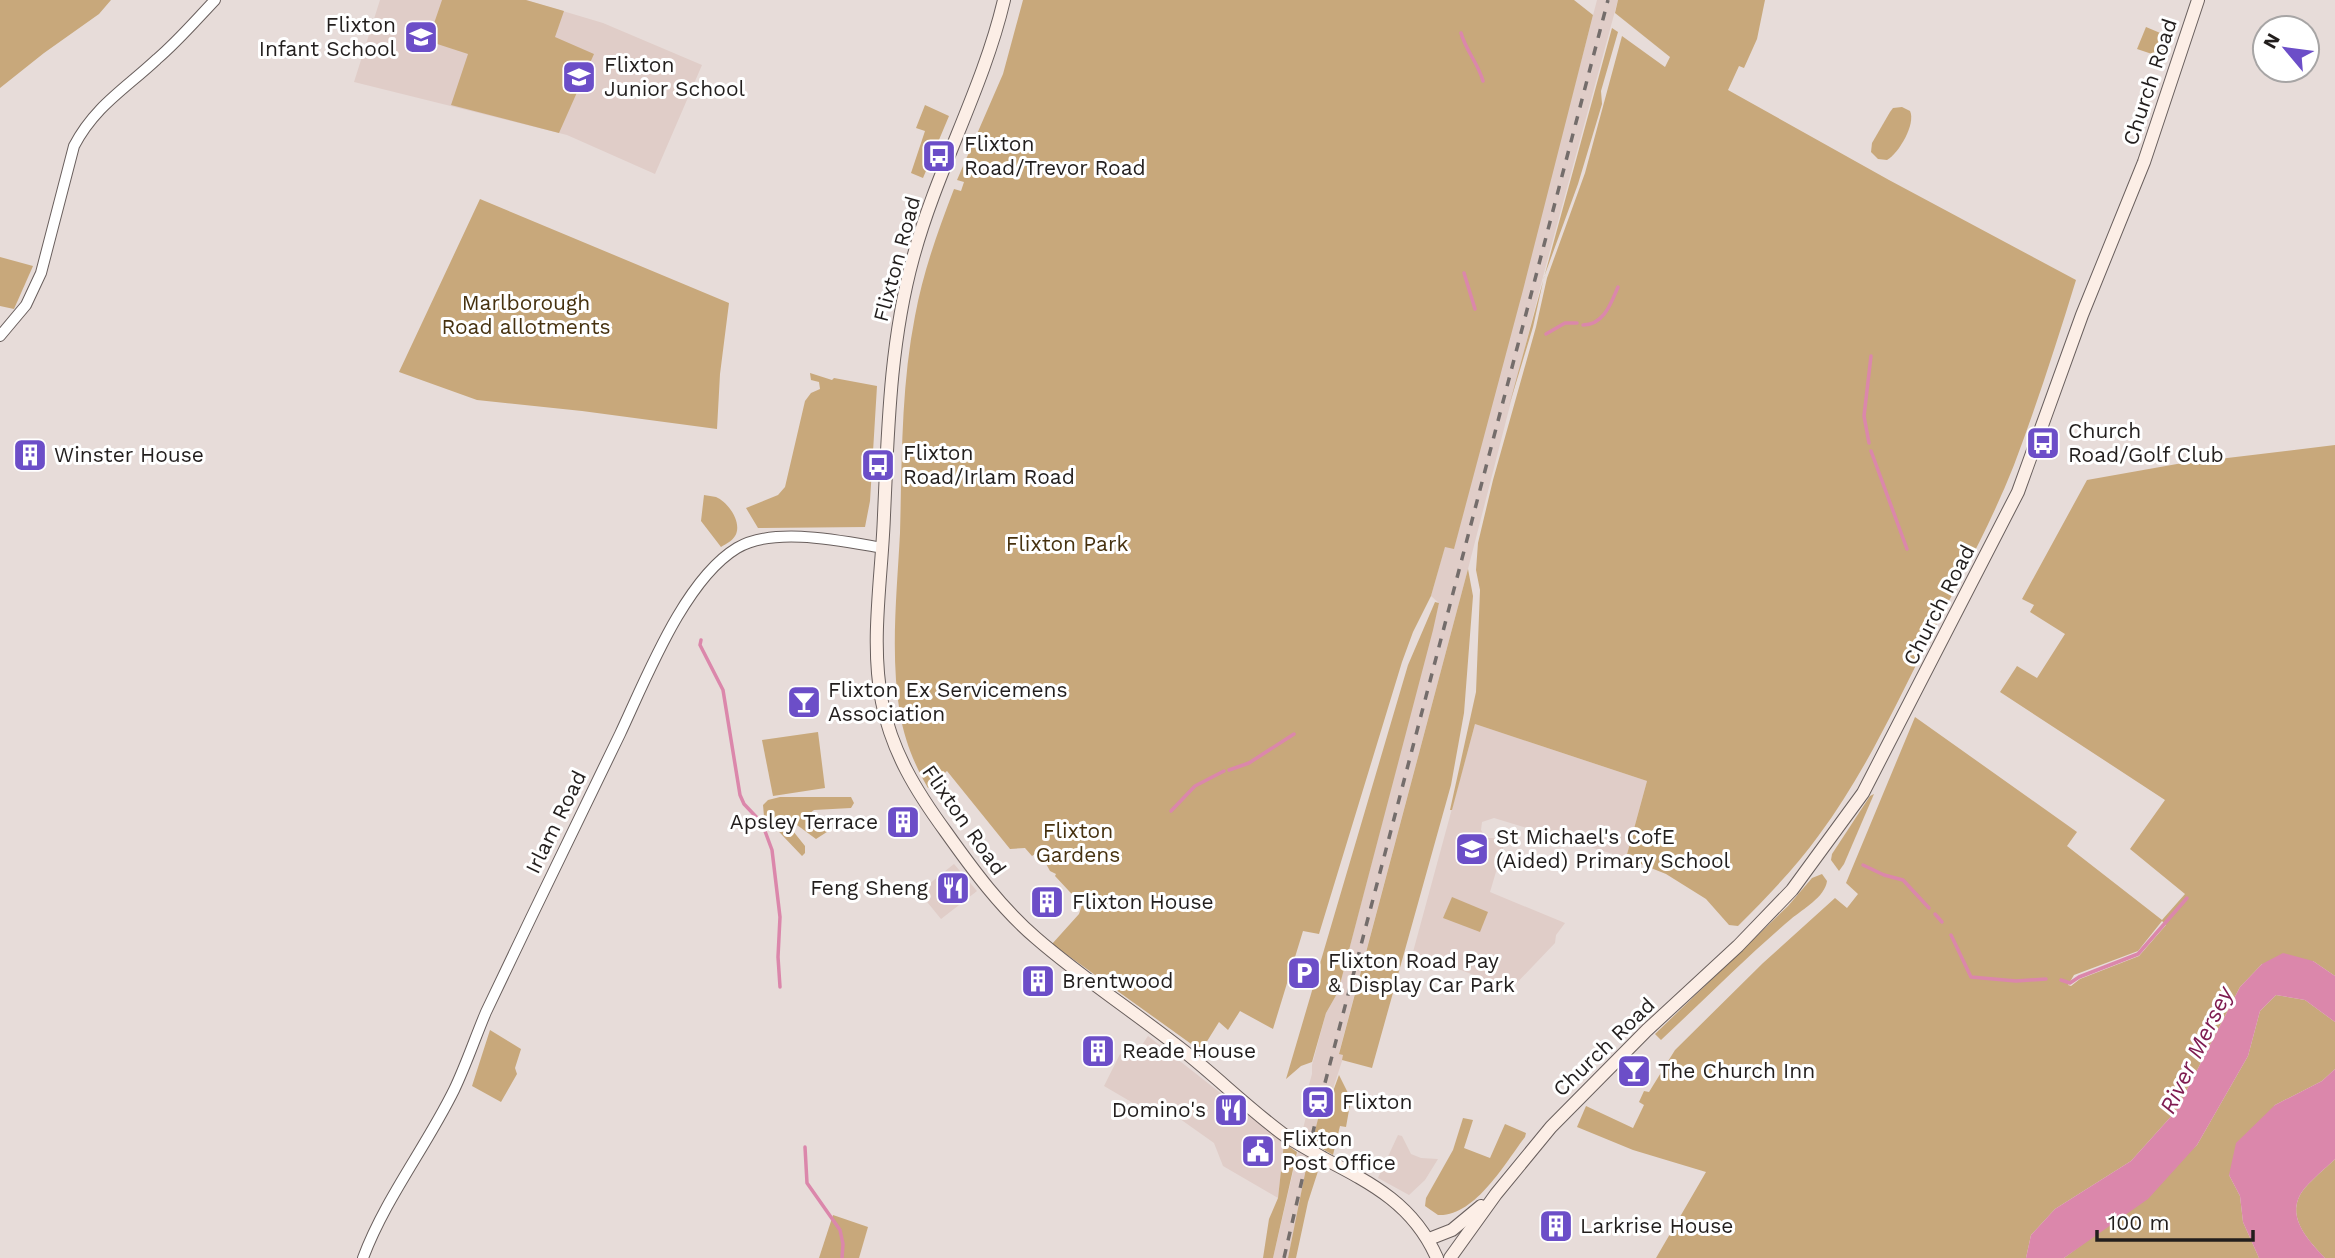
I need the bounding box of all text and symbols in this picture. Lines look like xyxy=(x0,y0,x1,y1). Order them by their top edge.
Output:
place label: Flixton Infant School xyxy=(259,12,397,61)
north arrow xyxy=(2251,14,2321,84)
street label: Church Road xyxy=(2117,15,2182,148)
school or university icon: Flixton Infant School xyxy=(402,18,440,56)
text: N xyxy=(2258,29,2285,53)
place label: Flixton Junior School xyxy=(604,52,746,101)
school or university icon: Flixton Junior School xyxy=(560,58,598,96)
place label: Flixton Road/Trevor Road xyxy=(964,131,1146,180)
bus stop icon: Flixton Road/Trevor Road xyxy=(920,137,958,175)
street label: Flixton Road xyxy=(868,193,925,324)
park label: Marlborough Road allotments xyxy=(441,290,611,339)
place label: Church Road/Golf Club xyxy=(2068,418,2224,467)
bus stop icon: Church Road/Golf Club xyxy=(2024,424,2062,462)
building icon: Winster House xyxy=(11,436,49,474)
place label: Flixton Road/Irlam Road xyxy=(903,440,1075,489)
place label: Winster House xyxy=(54,442,204,467)
bus stop icon: Flixton Road/Irlam Road xyxy=(859,446,897,484)
park label: Flixton Park xyxy=(1006,531,1128,556)
street label: Church Road xyxy=(1898,540,1980,669)
place label: Flixton Ex Servicemens Association xyxy=(828,677,1068,726)
bar icon: Flixton Ex Servicemens Association xyxy=(785,683,823,721)
street label: Flixton Road xyxy=(917,760,1012,880)
street label: Irlam Road xyxy=(520,766,591,877)
building icon: Apsley Terrace xyxy=(884,803,922,841)
place label: Apsley Terrace xyxy=(730,809,878,834)
park label: Flixton Gardens xyxy=(1036,818,1120,867)
place label: St Michael's CofE (Aided) Primary School xyxy=(1496,824,1731,873)
school or university icon: St Michael's CofE (Aided) Primary School xyxy=(1453,830,1491,868)
restaurant icon: Feng Sheng xyxy=(934,869,972,907)
place label: Feng Sheng xyxy=(810,875,929,900)
building icon: Flixton House xyxy=(1028,883,1066,921)
place label: Flixton House xyxy=(1072,889,1214,914)
place label: Flixton Road Pay & Display Car Park xyxy=(1328,948,1515,997)
parking icon: Flixton Road Pay & Display Car Park xyxy=(1285,954,1323,992)
building icon: Brentwood xyxy=(1019,962,1057,1000)
place label: Brentwood xyxy=(1062,968,1173,993)
water label: River Mersey xyxy=(2154,981,2239,1118)
street label: Church Road xyxy=(1548,992,1660,1101)
building icon: Reade House xyxy=(1079,1032,1117,1070)
place label: Reade House xyxy=(1122,1038,1256,1063)
bar icon: The Church Inn xyxy=(1615,1052,1653,1090)
place label: The Church Inn xyxy=(1658,1058,1815,1083)
station icon: Flixton xyxy=(1299,1083,1337,1121)
place label: Flixton xyxy=(1342,1089,1412,1114)
restaurant icon: Domino's xyxy=(1212,1091,1250,1129)
place label: Domino's xyxy=(1112,1097,1206,1122)
place label: Flixton Post Office xyxy=(1282,1126,1396,1175)
public building icon: Flixton Post Office xyxy=(1239,1132,1277,1170)
scale bar xyxy=(2097,1198,2253,1242)
building icon: Larkrise House xyxy=(1537,1207,1575,1245)
text: 100 m xyxy=(2108,1210,2170,1235)
place label: Larkrise House xyxy=(1580,1213,1733,1238)

